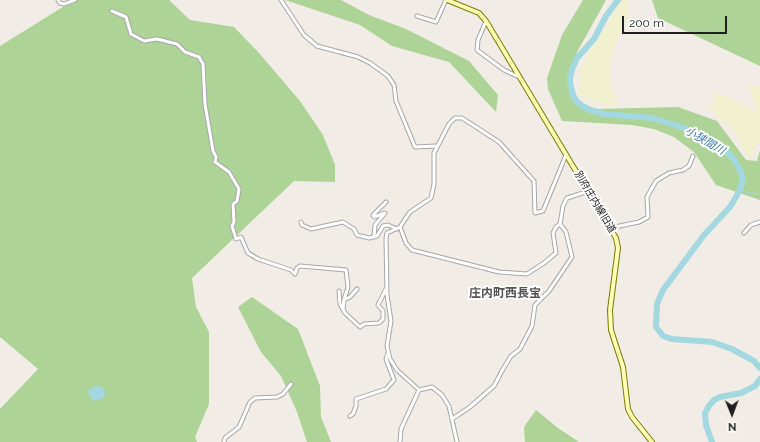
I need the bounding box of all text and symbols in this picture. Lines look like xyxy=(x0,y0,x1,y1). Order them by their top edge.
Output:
scale bar xyxy=(624,8,729,34)
text: 200 m xyxy=(629,16,664,30)
water label: 小狭間川 xyxy=(683,124,727,158)
street label: 別府庄内線旧道 xyxy=(572,169,618,235)
district label: 庄内町西長宝 xyxy=(469,286,541,300)
north arrow xyxy=(712,394,752,434)
text: N xyxy=(728,420,737,433)

